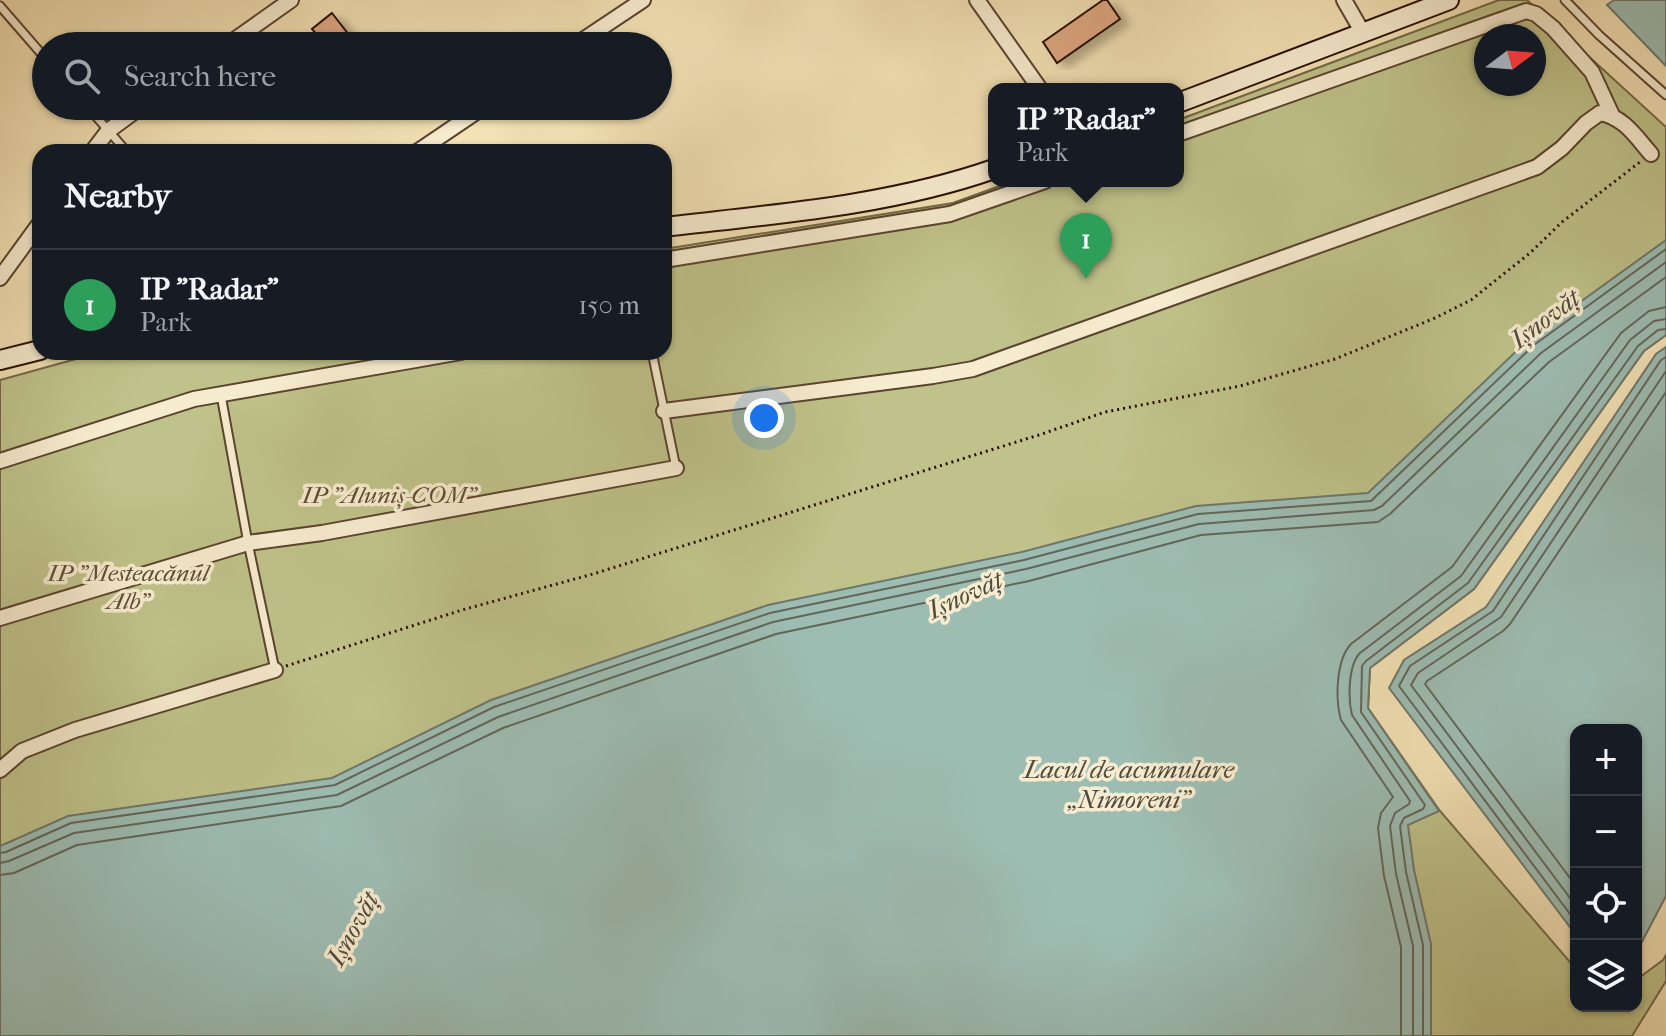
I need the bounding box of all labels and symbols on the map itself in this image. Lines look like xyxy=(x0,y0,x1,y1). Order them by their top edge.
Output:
north arrow xyxy=(1474,24,1546,96)
pin: 1 xyxy=(1060,213,1112,279)
water label: Ișnovăț xyxy=(1503,281,1588,356)
your location xyxy=(744,398,784,438)
park label: IP "Aluniș-COM" xyxy=(301,481,479,509)
park label: IP "Mesteacănul Alb" xyxy=(46,559,212,615)
water label: Ișnovăț xyxy=(922,563,1009,626)
water label: Lacul de acumulare „Nimoreni” xyxy=(1022,754,1236,815)
water label: Ișnovăț xyxy=(320,885,387,972)

